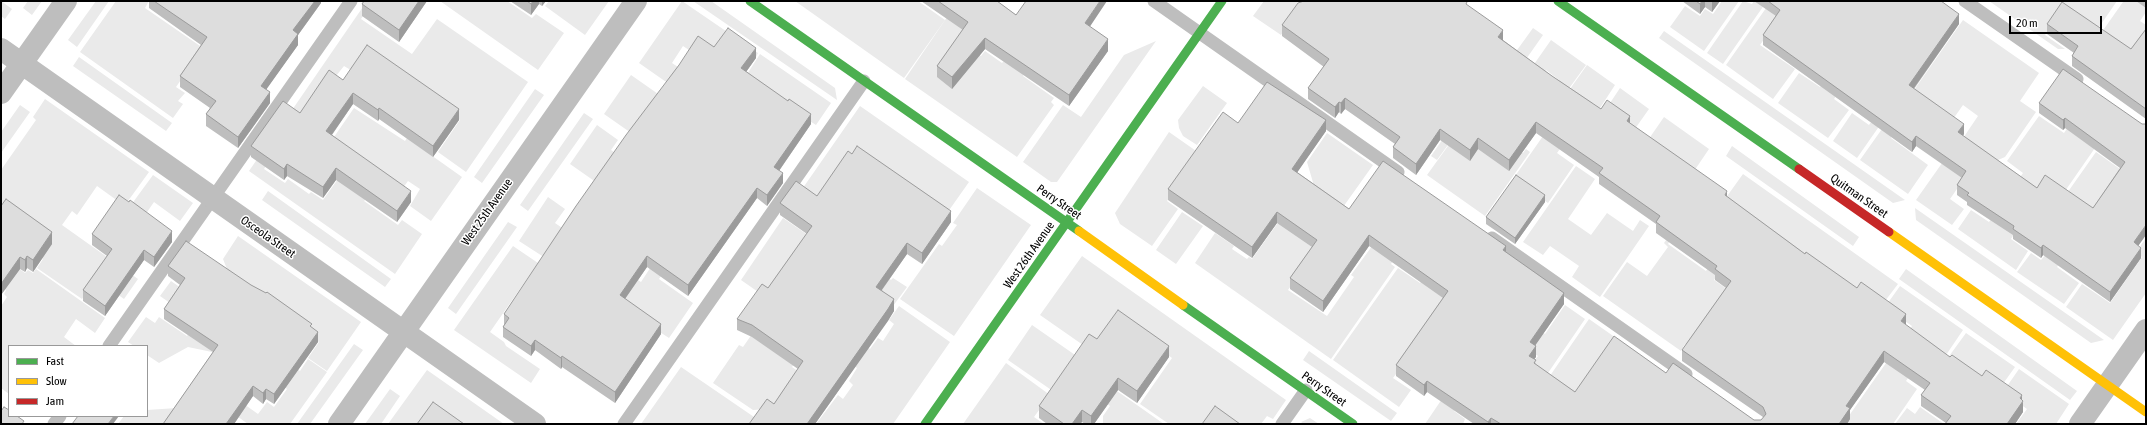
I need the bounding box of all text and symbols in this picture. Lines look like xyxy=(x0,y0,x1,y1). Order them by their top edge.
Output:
scale bar xyxy=(2011,8,2104,34)
text: 20 m xyxy=(2016,16,2038,30)
street label: Quitman Street xyxy=(1827,171,1891,221)
street label: West 25th Avenue xyxy=(459,176,515,248)
street label: Perry Street xyxy=(1034,181,1084,223)
street label: Osceola Street xyxy=(238,213,298,261)
street label: West 26th Avenue xyxy=(1001,219,1057,291)
legend xyxy=(8,345,148,417)
text: Fast xyxy=(46,354,64,368)
street label: Perry Street xyxy=(1299,368,1349,410)
text: Slow xyxy=(46,374,67,388)
text: Jam xyxy=(46,394,64,408)

